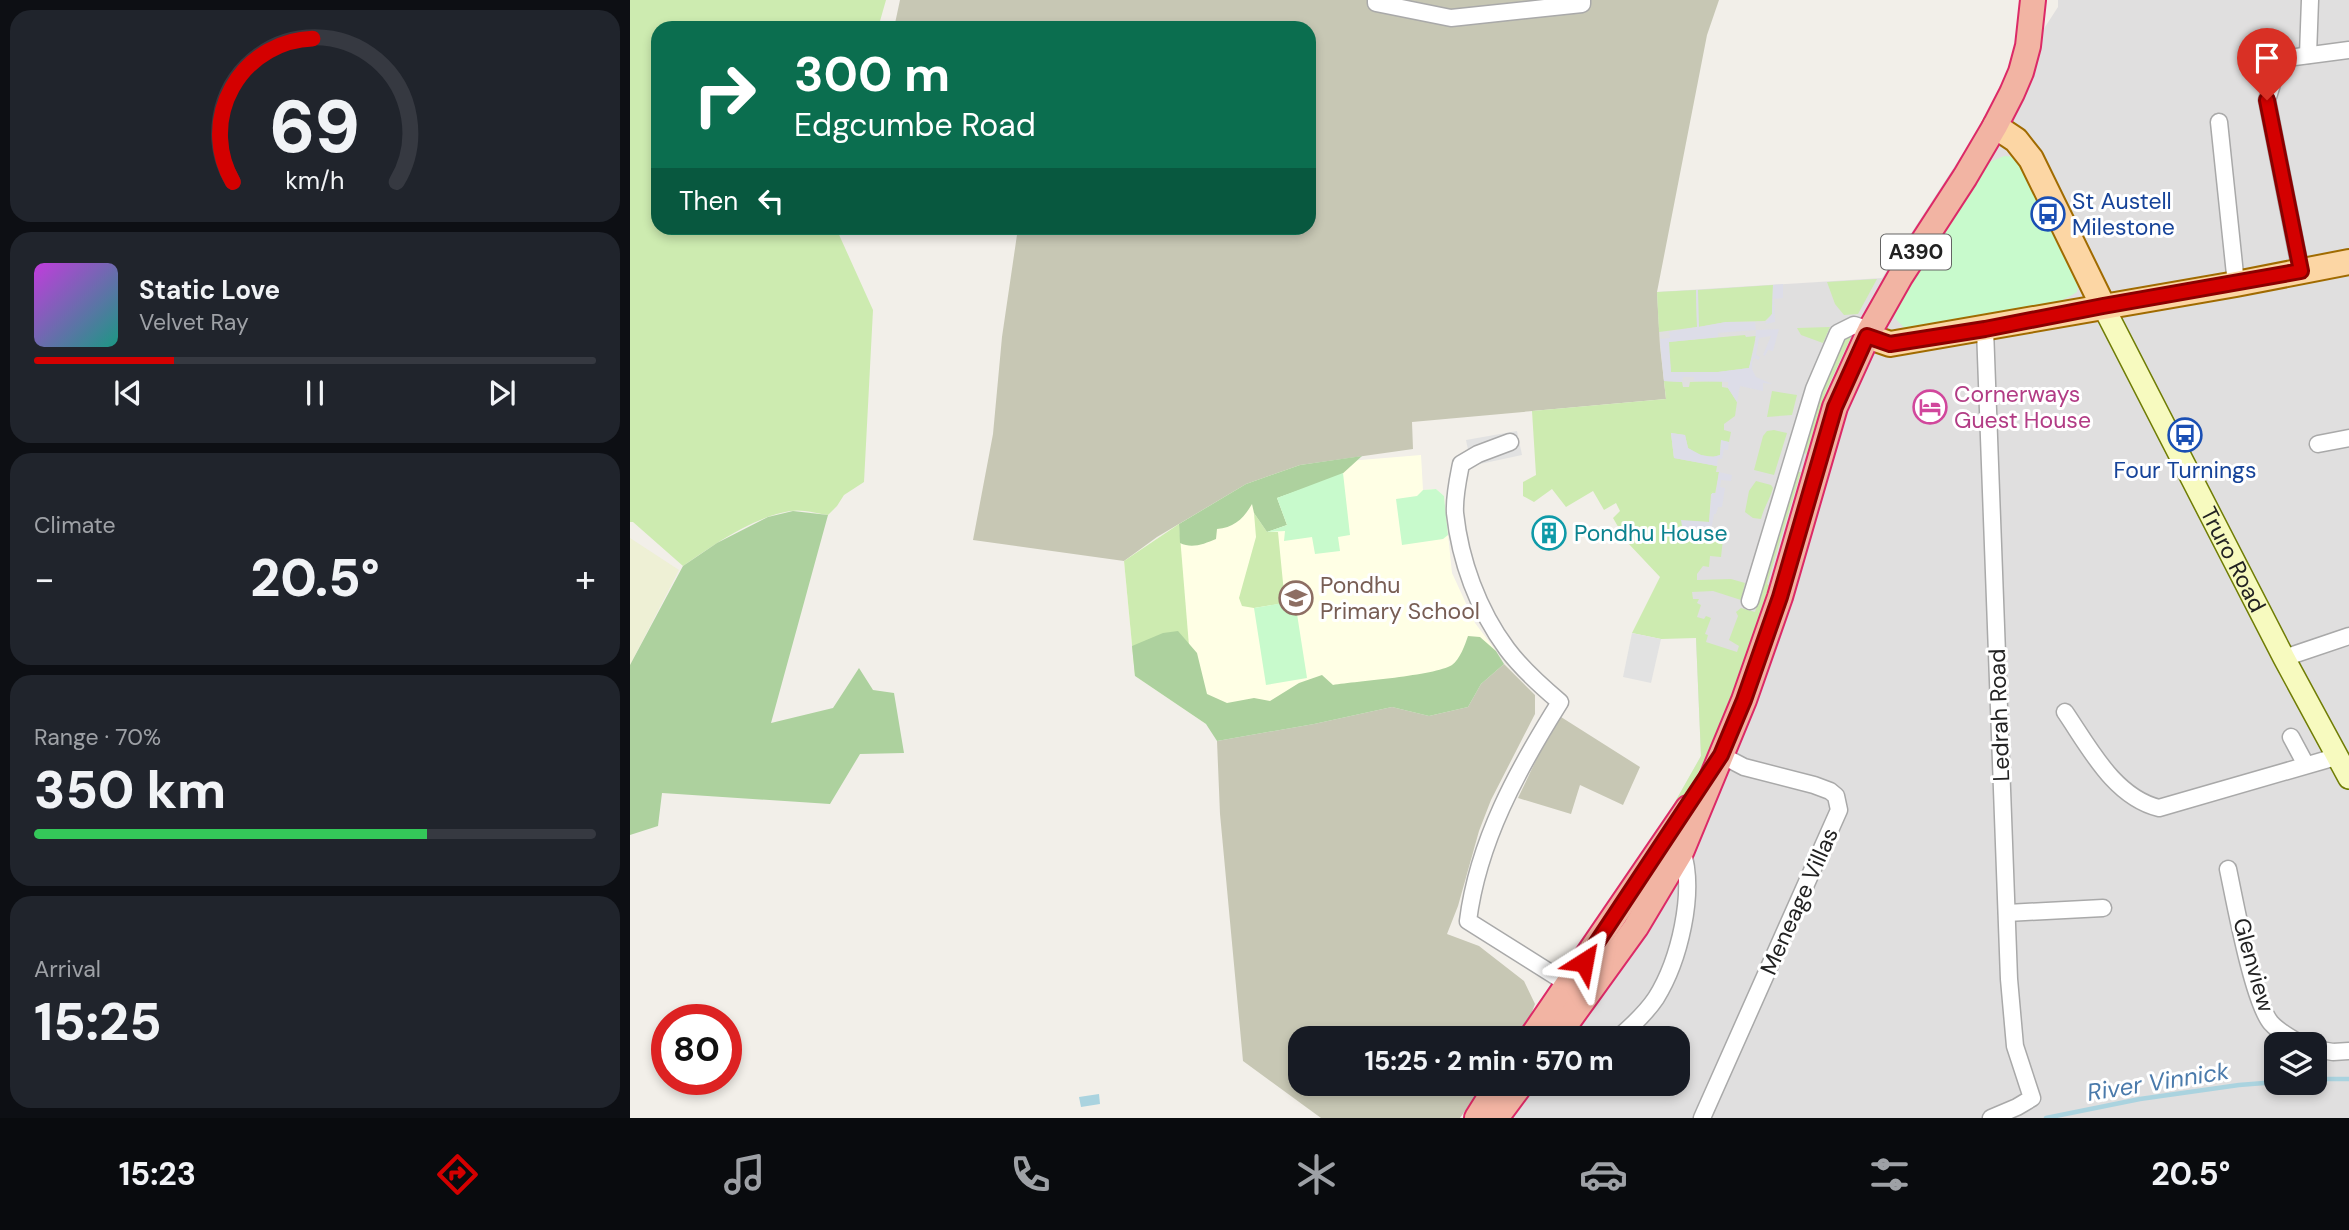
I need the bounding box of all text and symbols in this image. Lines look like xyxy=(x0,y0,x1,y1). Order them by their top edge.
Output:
pin xyxy=(2237,28,2297,100)
icon: arrive xyxy=(2248,39,2286,77)
text: 300 m xyxy=(794,42,950,106)
icon: right xyxy=(679,49,770,140)
text: 69 xyxy=(270,80,360,175)
text: Edgcumbe Road xyxy=(794,104,1036,146)
text: km/h xyxy=(285,164,345,197)
icon: left xyxy=(752,182,790,220)
text: Then xyxy=(679,184,738,218)
place label: St Austell Milestone xyxy=(2072,186,2175,242)
bus stop icon: St Austell Milestone xyxy=(2029,195,2067,233)
road number: A390 xyxy=(1881,234,1951,270)
text: Static Love xyxy=(139,273,280,307)
text: Velvet Ray xyxy=(139,307,249,337)
icon: previous xyxy=(109,374,147,412)
icon: pause xyxy=(296,374,334,412)
icon: next xyxy=(483,374,521,412)
place label: Cornerways Guest House xyxy=(1954,379,2091,435)
hotel icon: Cornerways Guest House xyxy=(1911,388,1949,426)
bus stop icon: Four Turnings xyxy=(2166,416,2204,454)
place label: Four Turnings xyxy=(2113,455,2257,485)
street label: Truro Road xyxy=(2194,502,2273,617)
text: Climate xyxy=(34,510,116,540)
building icon: Pondhu House xyxy=(1530,514,1568,552)
place label: Pondhu House xyxy=(1574,518,1728,548)
text: 20.5° xyxy=(250,544,380,612)
text: − xyxy=(34,554,55,604)
text: + xyxy=(575,554,596,604)
place label: Pondhu Primary School xyxy=(1320,570,1480,626)
school or university icon: Pondhu Primary School xyxy=(1277,579,1315,617)
street label: Ledrah Road xyxy=(1982,648,2016,782)
text: Range · 70% xyxy=(34,722,161,752)
text: 350 km xyxy=(34,756,226,824)
street label: Meneage Villas xyxy=(1753,823,1845,979)
street label: Glenview xyxy=(2226,915,2282,1015)
position arrow xyxy=(1547,925,1621,999)
text: Arrival xyxy=(34,954,101,984)
text: 15:25 xyxy=(34,988,162,1056)
speed limit sign: 80 xyxy=(651,1004,742,1095)
map controls xyxy=(2264,1032,2327,1095)
button: layers xyxy=(2264,1032,2327,1095)
text: 15:25 · 2 min · 570 m xyxy=(1364,1044,1614,1078)
water label: River Vinnick xyxy=(2085,1055,2232,1108)
icon: directions xyxy=(433,1150,482,1199)
icon: music xyxy=(720,1150,769,1199)
icon: phone xyxy=(1006,1150,1055,1199)
icon: climate xyxy=(1292,1150,1341,1199)
icon: car xyxy=(1579,1150,1628,1199)
icon: filters xyxy=(1865,1150,1914,1199)
text: 15:23 xyxy=(119,1153,196,1195)
text: 20.5° xyxy=(2151,1153,2230,1195)

